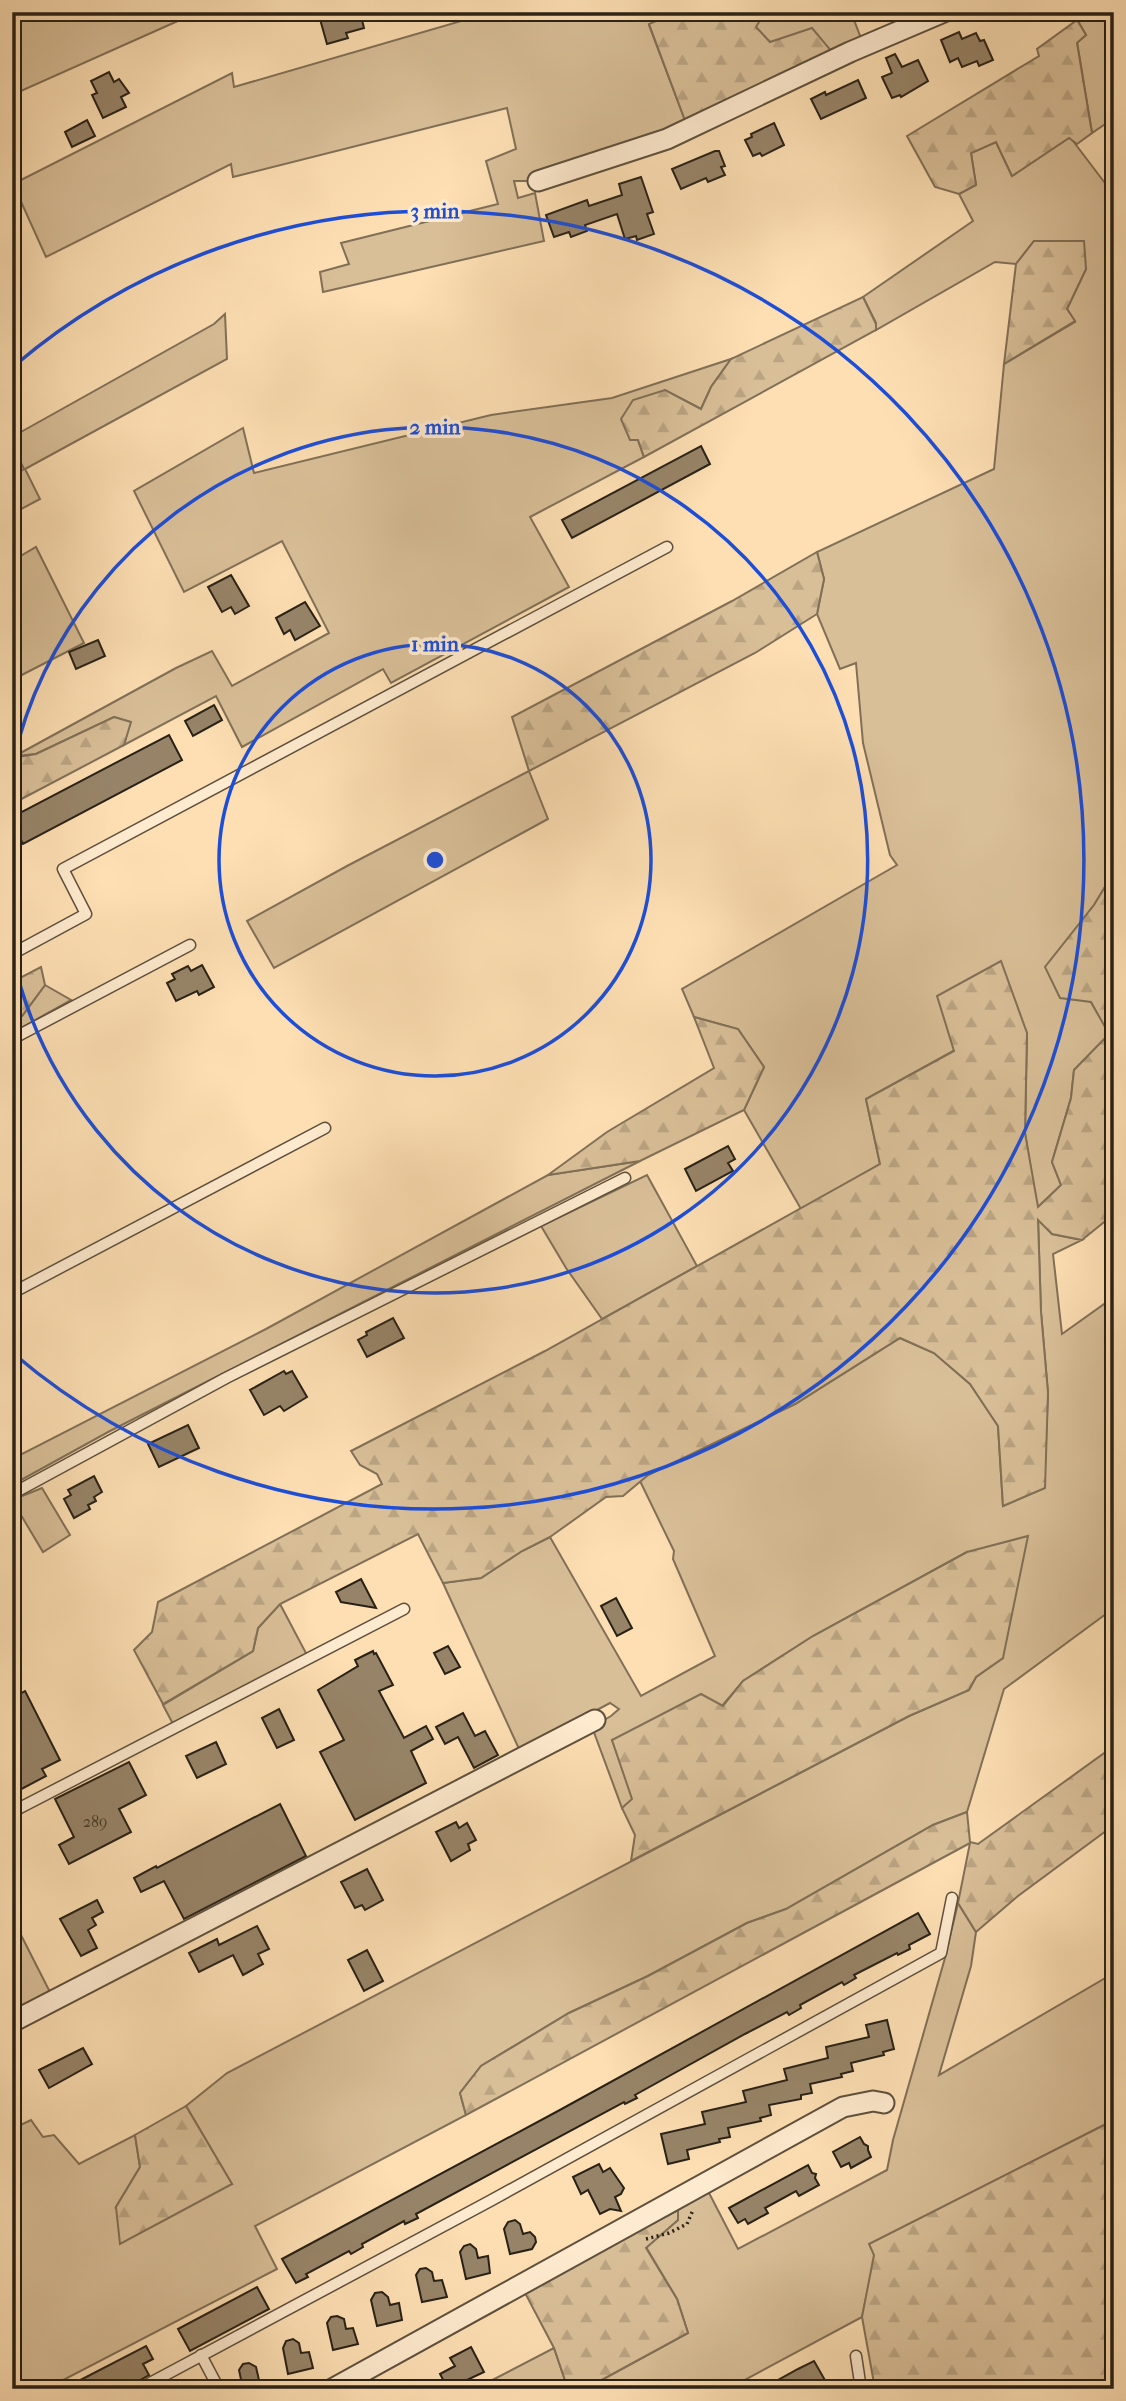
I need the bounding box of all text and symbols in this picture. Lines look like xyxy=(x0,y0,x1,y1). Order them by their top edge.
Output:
text: 3 min xyxy=(411,199,460,223)
text: 2 min xyxy=(409,415,461,439)
text: 1 min xyxy=(411,632,460,656)
centre of rings xyxy=(423,848,447,872)
house number: 289 xyxy=(83,1812,107,1831)

